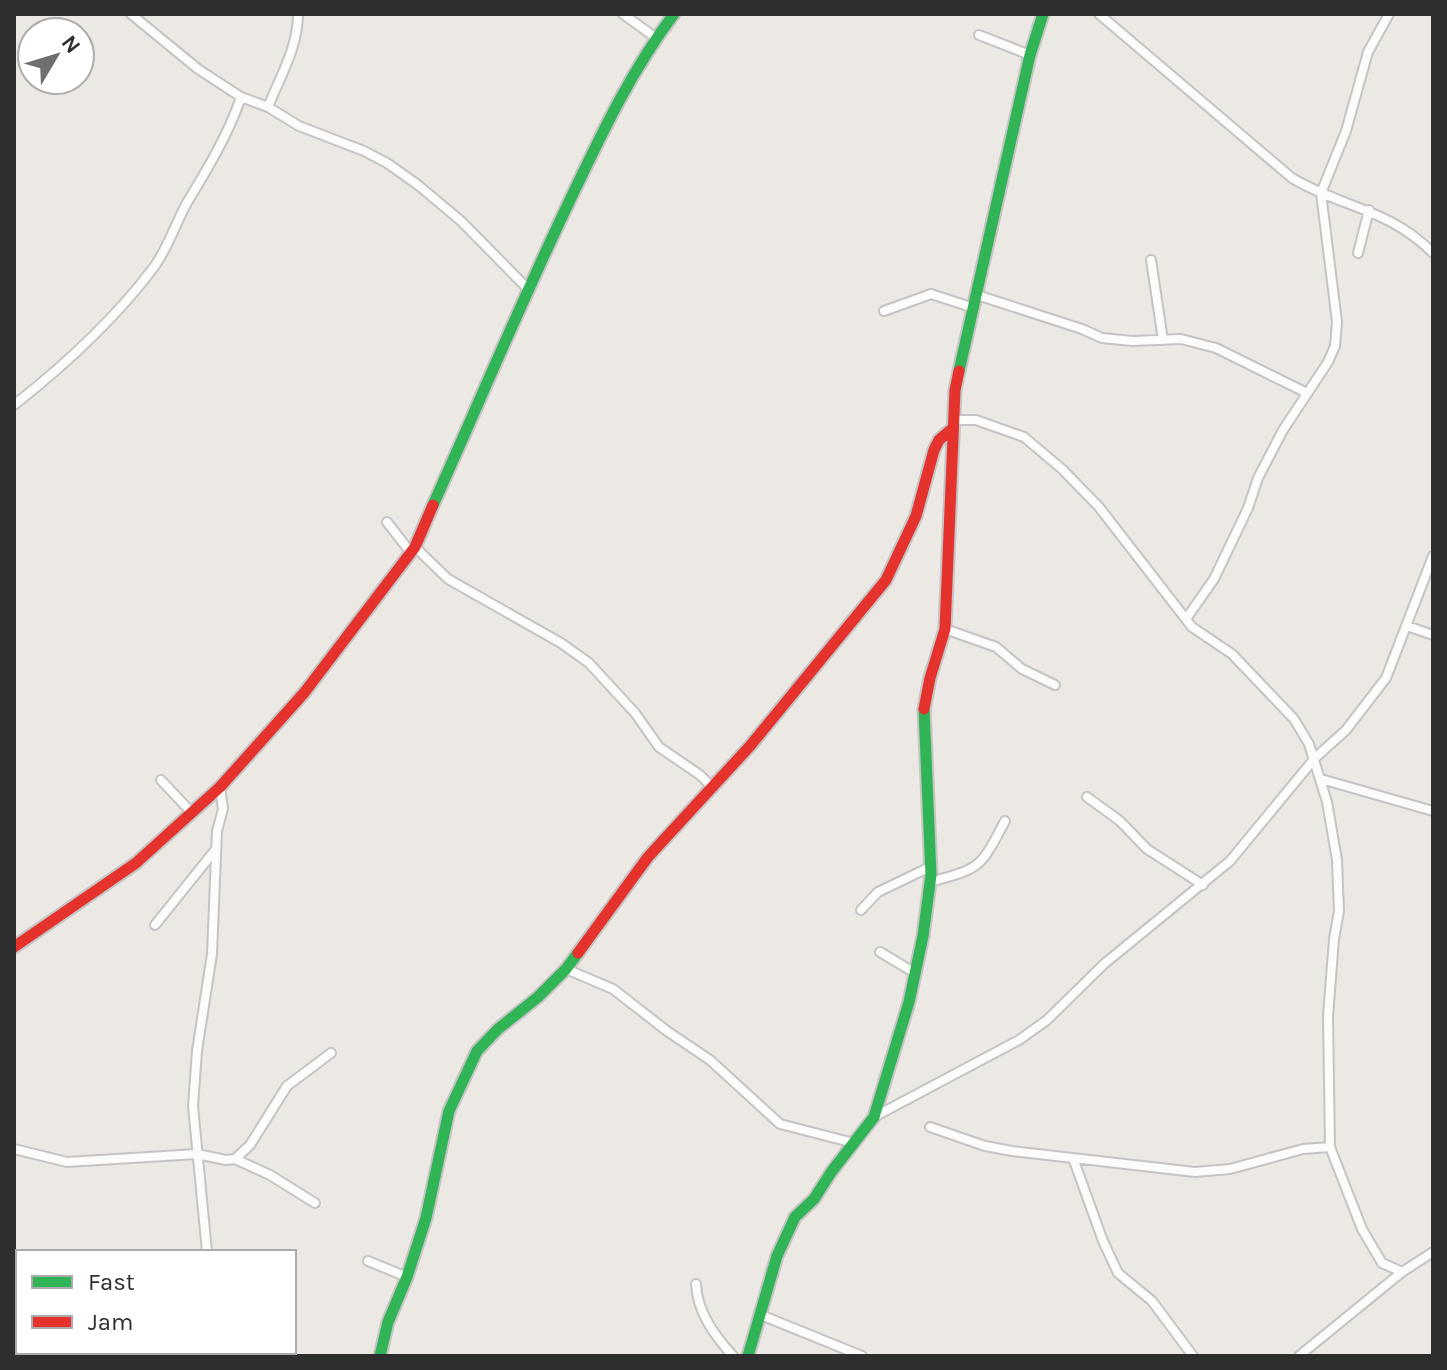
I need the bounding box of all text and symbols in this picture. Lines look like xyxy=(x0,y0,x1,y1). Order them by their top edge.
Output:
north arrow xyxy=(16,16,96,96)
text: N xyxy=(56,30,86,59)
legend xyxy=(16,1250,296,1354)
text: Fast xyxy=(88,1268,135,1296)
text: Jam xyxy=(88,1308,133,1336)

